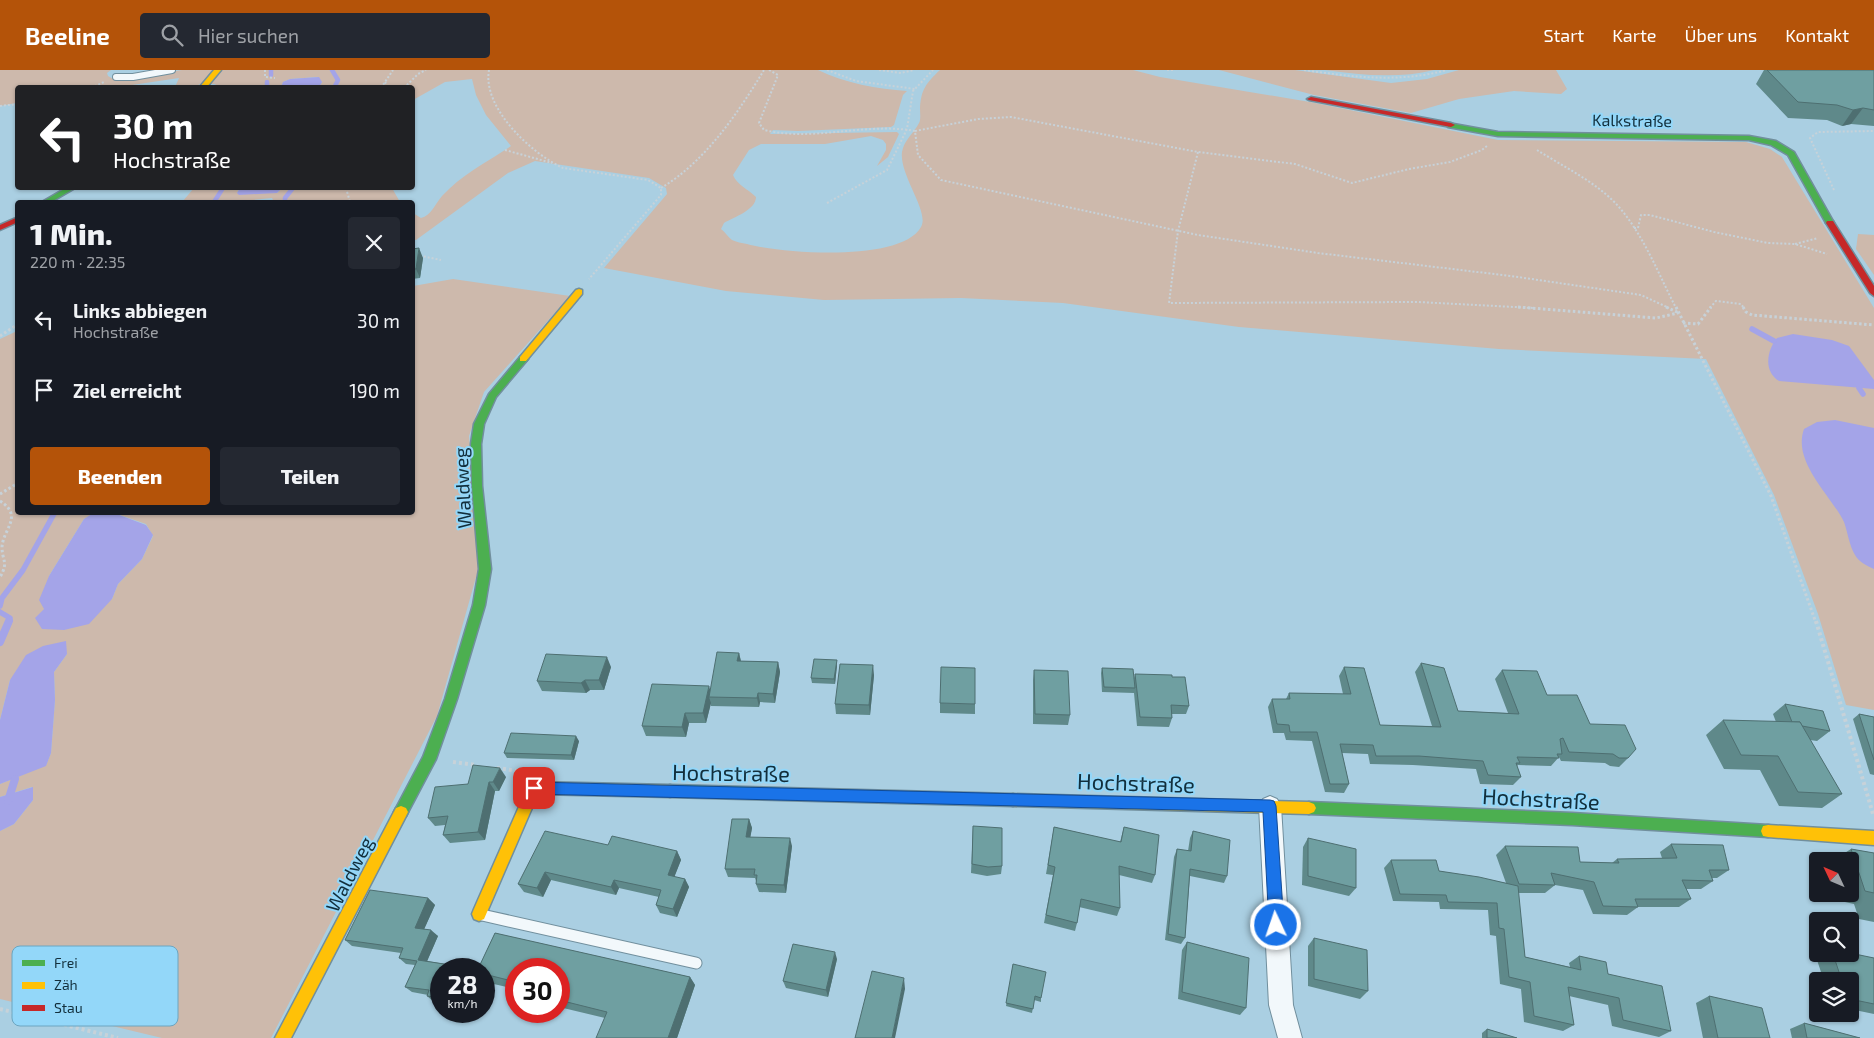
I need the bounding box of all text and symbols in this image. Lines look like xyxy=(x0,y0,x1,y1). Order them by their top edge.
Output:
search box xyxy=(140,13,490,58)
text: Beeline xyxy=(25,21,110,50)
icon: search xyxy=(158,21,186,49)
text: Hier suchen xyxy=(198,24,299,47)
text: Start xyxy=(1543,24,1584,46)
text: Karte xyxy=(1612,24,1657,46)
text: Über uns xyxy=(1685,24,1757,46)
text: Kontakt xyxy=(1785,24,1849,46)
text: 30 m xyxy=(113,104,193,146)
icon: left xyxy=(30,105,95,170)
street label: Kalkstraße xyxy=(1592,110,1672,130)
text: Hochstraße xyxy=(113,146,231,172)
text: 1 Min. xyxy=(30,215,113,251)
button: close xyxy=(348,217,400,269)
text: 220 m · 22:35 xyxy=(30,252,125,271)
text: Links abbiegen xyxy=(73,299,207,322)
icon: left xyxy=(30,306,58,334)
text: 30 m xyxy=(357,309,400,332)
text: Hochstraße xyxy=(73,322,159,341)
icon: arrive xyxy=(30,376,58,404)
text: Ziel erreicht xyxy=(73,379,182,402)
text: 190 m xyxy=(349,379,400,402)
street label: Waldweg xyxy=(448,446,476,529)
button: Beenden xyxy=(30,447,210,505)
button: Teilen xyxy=(220,447,400,505)
street label: Hochstraße xyxy=(672,758,790,786)
pin xyxy=(513,767,555,809)
street label: Hochstraße xyxy=(1077,767,1195,797)
icon: arrive xyxy=(520,774,548,802)
street label: Hochstraße xyxy=(1481,782,1601,814)
street label: Waldweg xyxy=(320,832,378,915)
north arrow xyxy=(1809,852,1859,902)
map controls xyxy=(1809,852,1859,1022)
position arrow xyxy=(1249,898,1301,950)
button: search xyxy=(1809,912,1859,962)
legend xyxy=(12,946,178,1026)
text: Frei xyxy=(54,954,78,971)
speed limit sign: 30 xyxy=(505,958,570,1023)
text: 28 xyxy=(447,969,478,999)
button: layers xyxy=(1809,972,1859,1022)
text: Zäh xyxy=(54,976,78,993)
text: km/h xyxy=(448,996,477,1010)
text: Stau xyxy=(54,999,83,1016)

